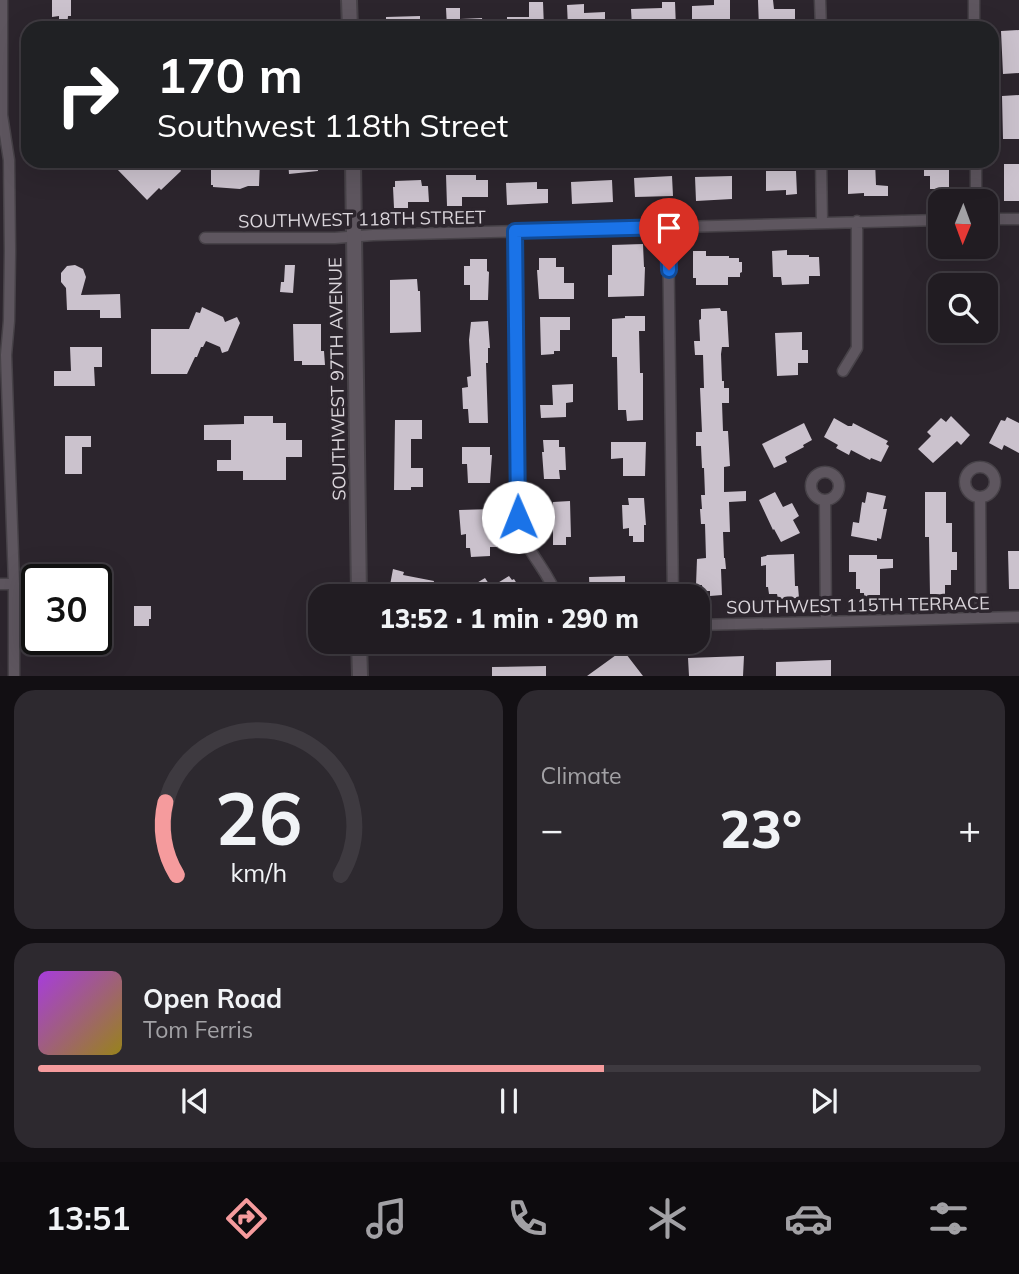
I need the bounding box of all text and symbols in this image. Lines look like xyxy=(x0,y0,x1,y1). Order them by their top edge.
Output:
text: 170 m xyxy=(157,44,303,105)
icon: right xyxy=(42,49,133,140)
text: Southwest 118th Street xyxy=(157,105,508,145)
north arrow xyxy=(928,189,998,259)
map controls xyxy=(928,189,998,343)
pin xyxy=(639,198,699,270)
street label: SOUTHWEST 118TH STREET xyxy=(238,205,486,233)
icon: arrive xyxy=(650,209,688,247)
street label: SOUTHWEST 97TH AVENUE xyxy=(323,257,351,501)
button: search xyxy=(928,273,998,343)
position arrow xyxy=(481,480,555,554)
speed limit sign: 30 xyxy=(21,564,112,655)
street label: SOUTHWEST 115TH TERRACE xyxy=(726,591,990,619)
text: 13:52 · 1 min · 290 m xyxy=(379,602,639,635)
text: Climate xyxy=(541,761,622,790)
text: 26 xyxy=(215,773,302,864)
text: 23° xyxy=(720,796,802,861)
text: − xyxy=(541,805,563,853)
text: + xyxy=(958,805,981,853)
text: km/h xyxy=(230,857,287,888)
text: Open Road xyxy=(143,982,282,1015)
text: Tom Ferris xyxy=(143,1015,253,1044)
icon: previous xyxy=(176,1082,214,1120)
icon: pause xyxy=(490,1082,528,1120)
icon: next xyxy=(805,1082,843,1120)
icon: directions xyxy=(222,1194,271,1243)
icon: music xyxy=(362,1194,411,1243)
icon: phone xyxy=(503,1194,552,1243)
icon: climate xyxy=(643,1194,692,1243)
icon: car xyxy=(784,1194,833,1243)
icon: filters xyxy=(924,1194,973,1243)
text: 13:51 xyxy=(46,1198,130,1238)

